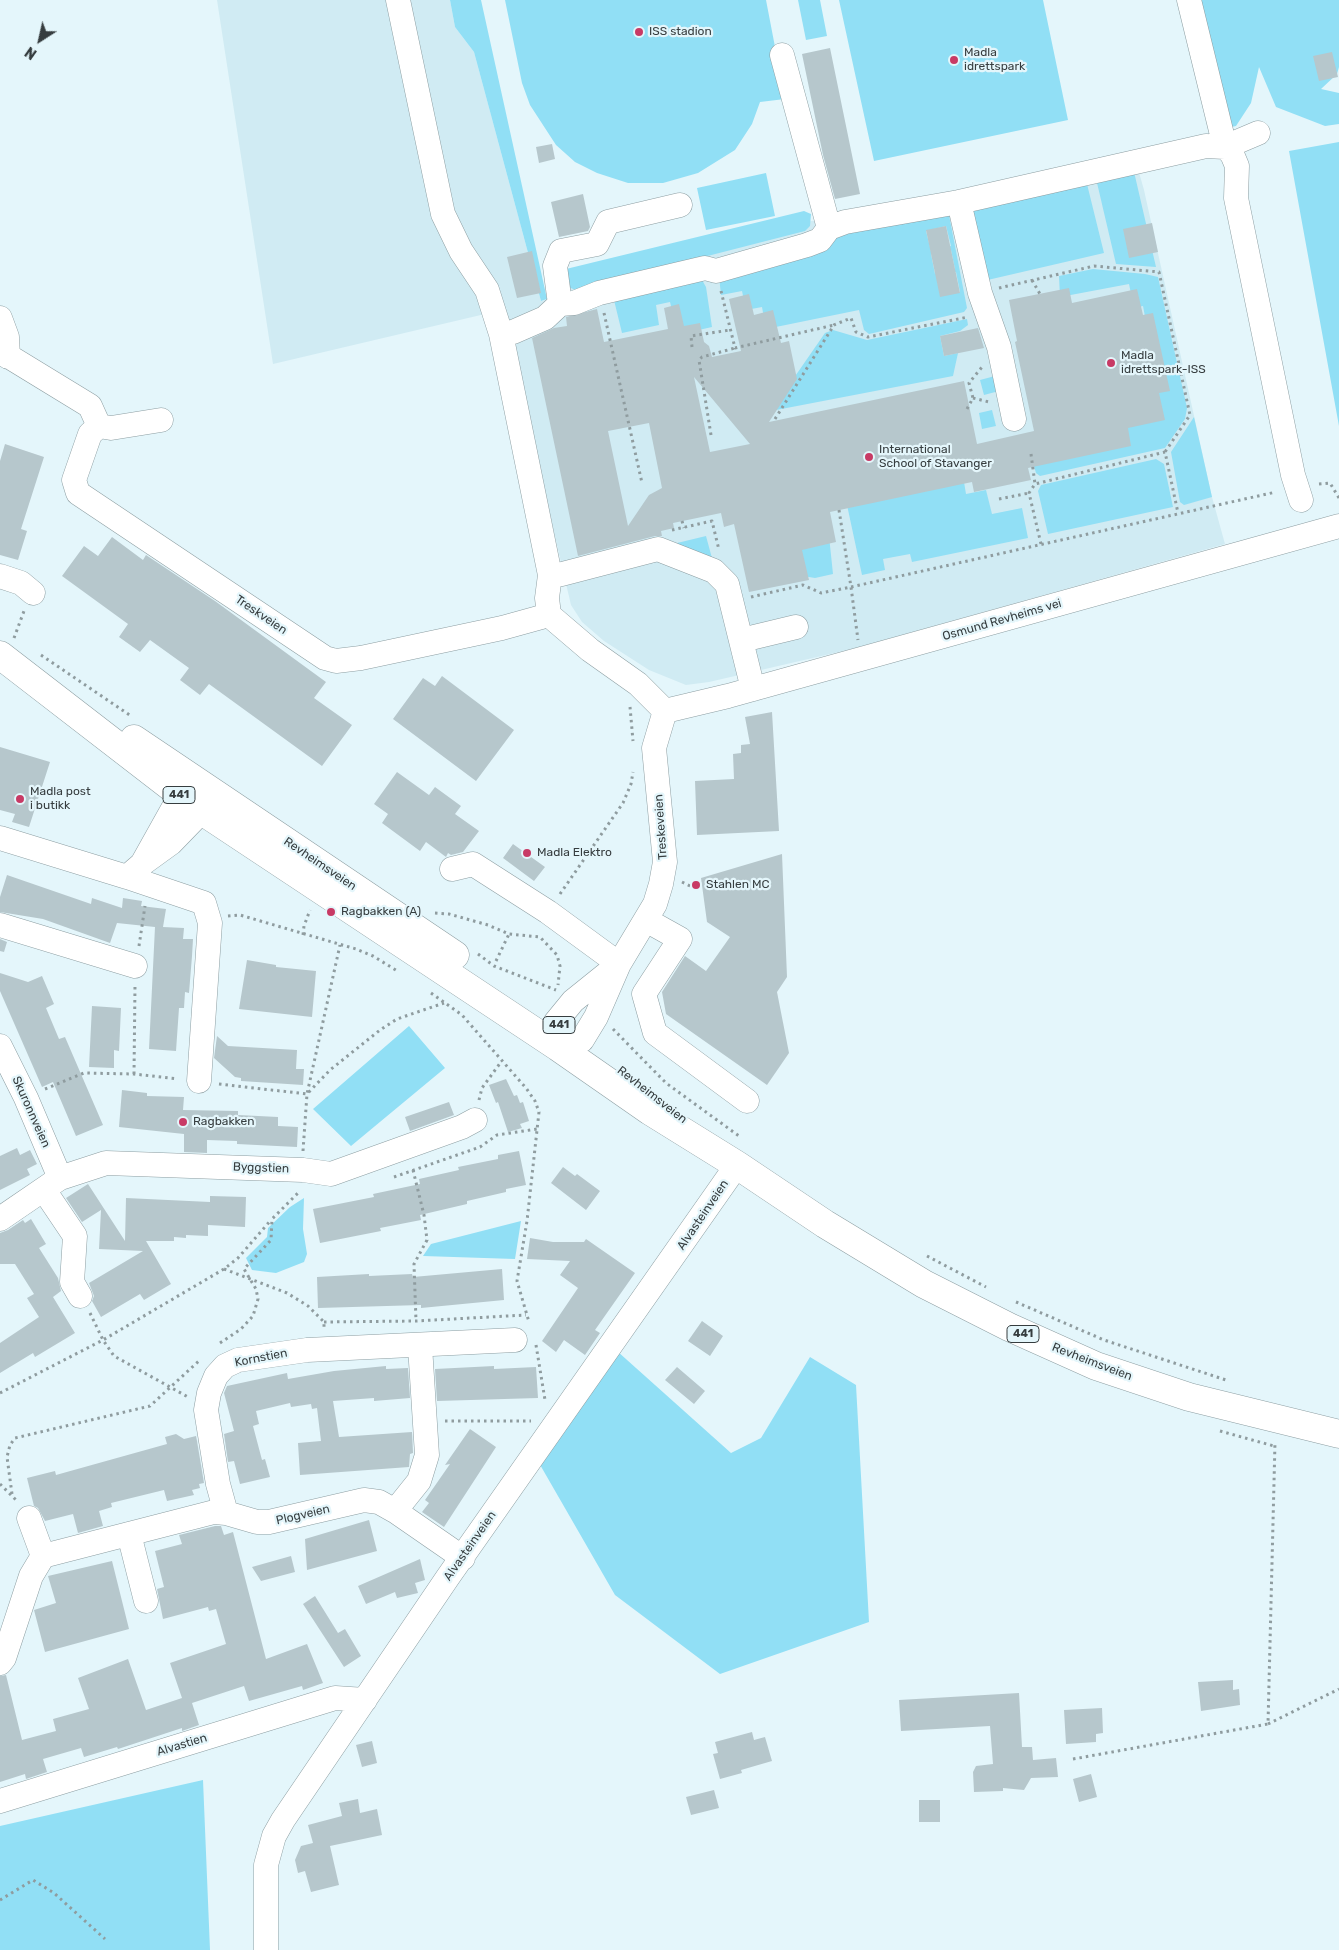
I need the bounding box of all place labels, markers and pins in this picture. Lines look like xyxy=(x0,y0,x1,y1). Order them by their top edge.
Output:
place label: ISS stadion xyxy=(649,25,712,39)
marker: ISS stadion xyxy=(633,26,645,38)
place label: Madla idrettspark xyxy=(964,46,1025,74)
marker: Madla idrettspark xyxy=(948,54,960,66)
place label: Madla idrettspark-ISS xyxy=(1121,349,1206,377)
marker: Madla idrettspark-ISS xyxy=(1105,357,1117,369)
place label: International School of Stavanger xyxy=(879,443,992,471)
marker: International School of Stavanger xyxy=(863,451,875,463)
place label: Madla post i butikk xyxy=(30,785,91,813)
marker: Madla post i butikk xyxy=(14,793,26,805)
place label: Madla Elektro xyxy=(537,846,612,860)
marker: Madla Elektro xyxy=(521,847,533,859)
place label: Stahlen MC xyxy=(706,878,769,892)
marker: Stahlen MC xyxy=(690,879,702,891)
place label: Ragbakken (A) xyxy=(341,905,421,919)
marker: Ragbakken (A) xyxy=(325,906,337,918)
place label: Ragbakken xyxy=(193,1115,254,1129)
marker: Ragbakken xyxy=(177,1116,189,1128)

